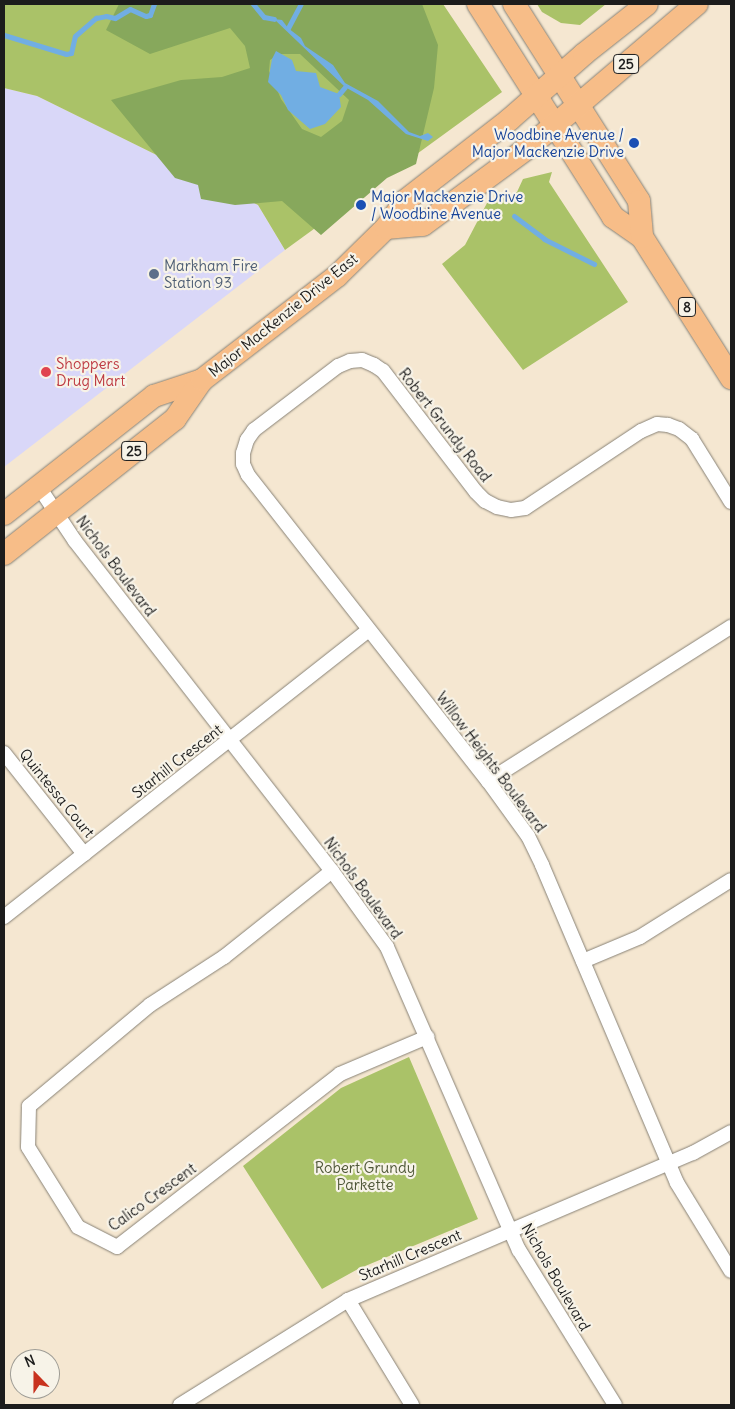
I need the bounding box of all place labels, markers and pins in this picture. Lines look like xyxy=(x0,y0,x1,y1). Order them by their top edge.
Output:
place label: Woodbine Avenue / Major Mackenzie Drive xyxy=(472,125,624,160)
marker: Woodbine Avenue / Major Mackenzie Drive xyxy=(628,137,640,149)
place label: Major Mackenzie Drive / Woodbine Avenue xyxy=(371,187,523,222)
marker: Major Mackenzie Drive / Woodbine Avenue xyxy=(355,199,367,211)
place label: Markham Fire Station 93 xyxy=(164,256,258,291)
marker: Markham Fire Station 93 xyxy=(148,268,160,280)
place label: Shoppers Drug Mart xyxy=(56,354,125,389)
marker: Shoppers Drug Mart xyxy=(40,366,52,378)

